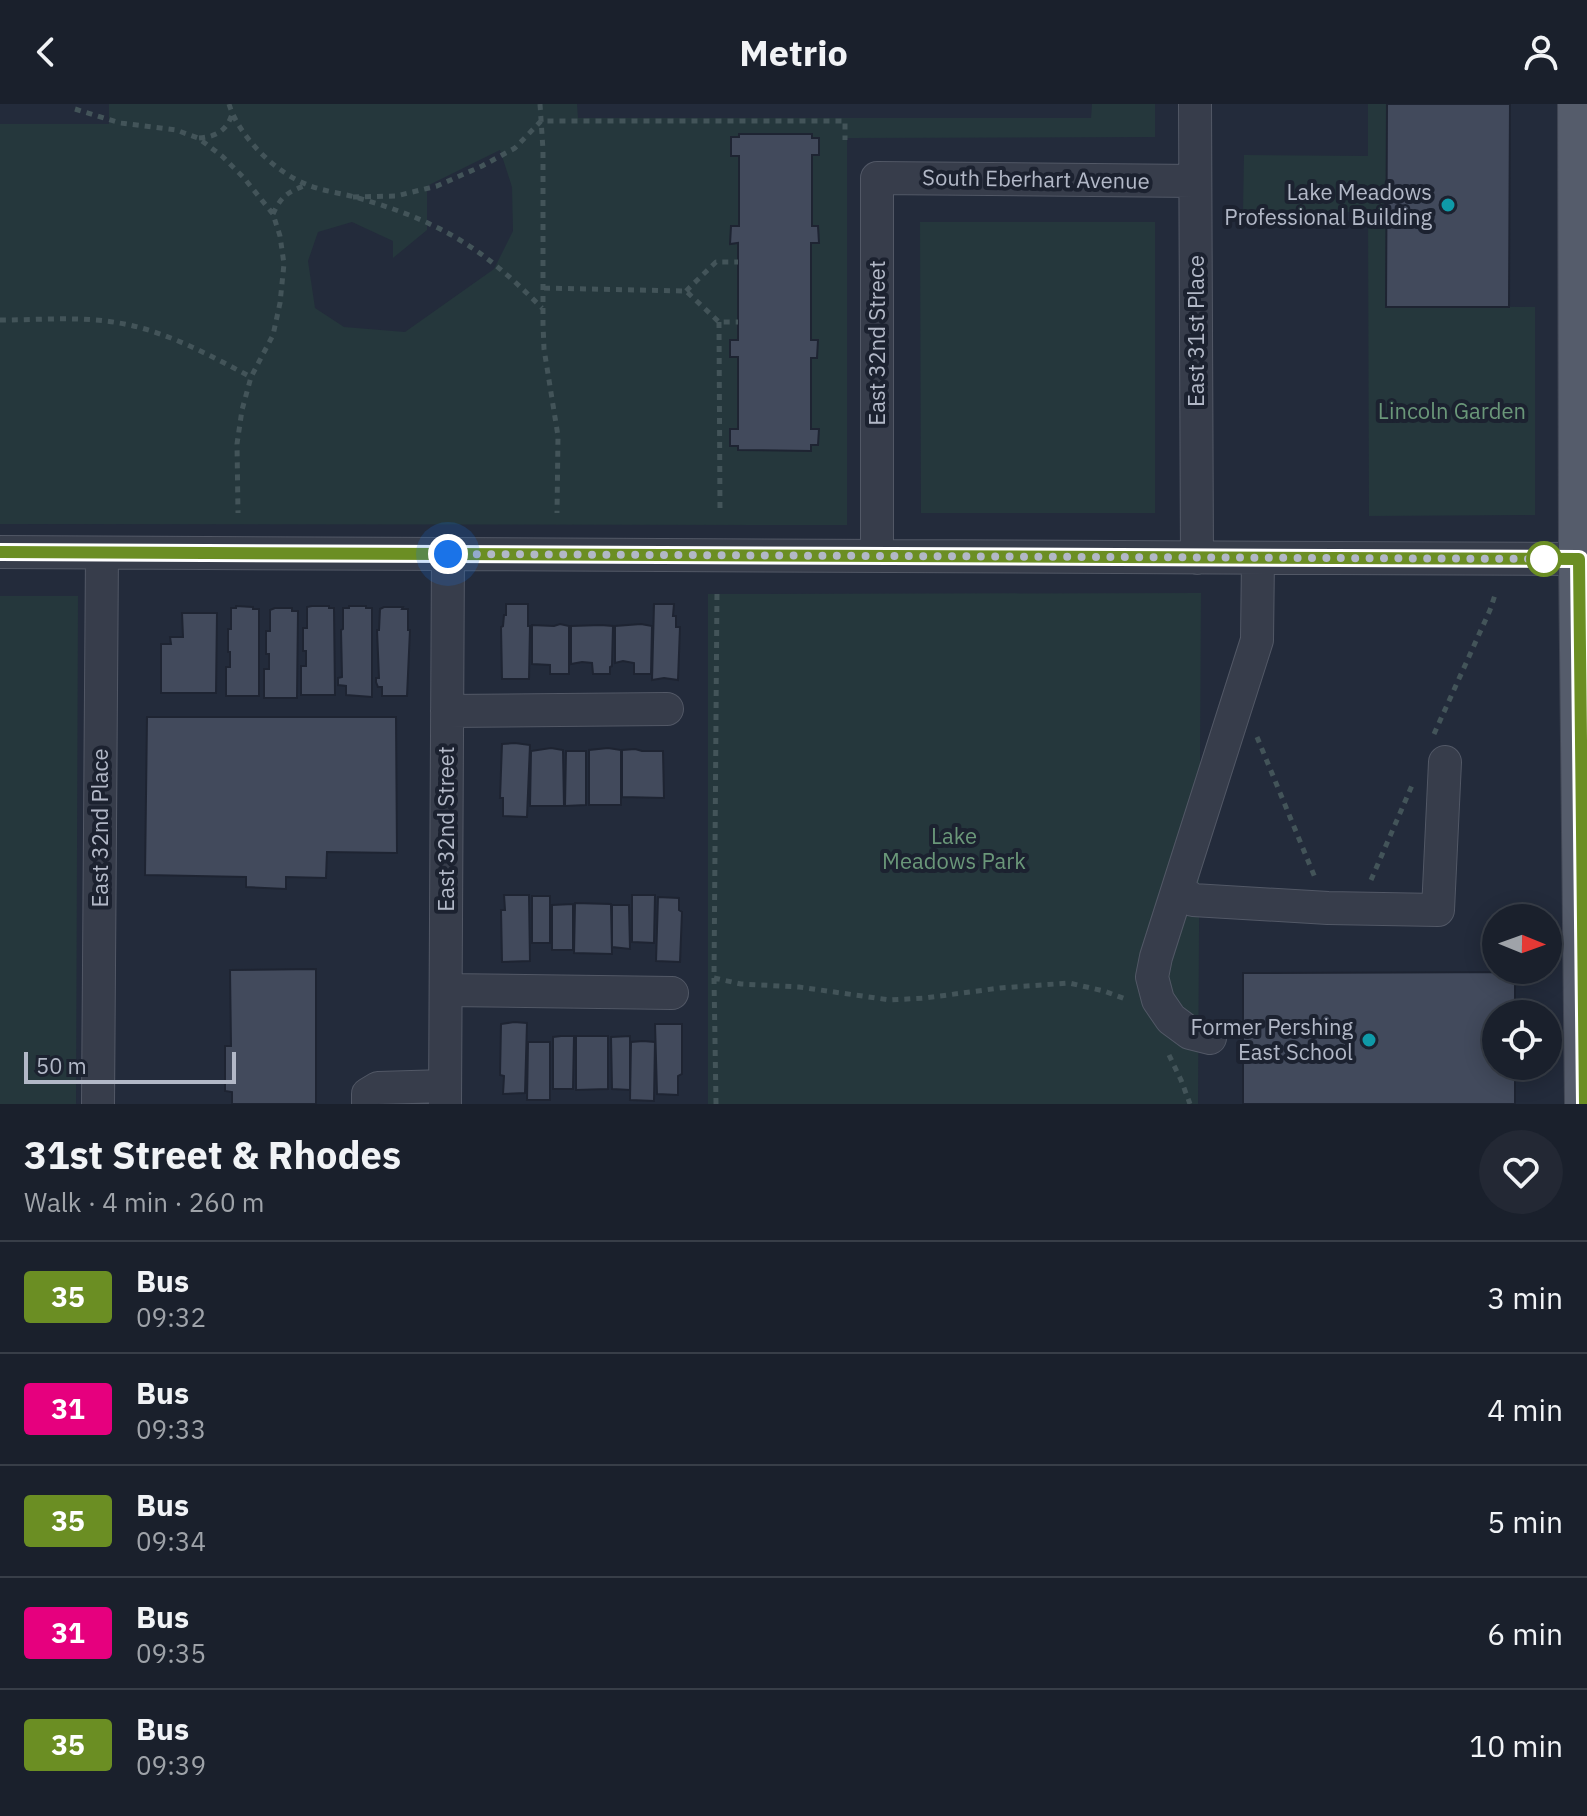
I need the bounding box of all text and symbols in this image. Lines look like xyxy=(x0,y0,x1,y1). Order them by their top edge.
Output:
text: Metrio xyxy=(739,29,848,76)
icon: back xyxy=(24,30,68,74)
icon: person xyxy=(1519,30,1563,74)
street label: South Eberhart Avenue xyxy=(922,162,1150,195)
place label: Lake Meadows Professional Building xyxy=(1224,177,1432,231)
marker: Lake Meadows Professional Building xyxy=(1439,196,1457,214)
street label: East 31st Place xyxy=(1181,255,1210,407)
street label: East 32nd Street xyxy=(862,260,891,426)
park label: Lincoln Garden xyxy=(1378,396,1526,425)
your location xyxy=(428,534,468,574)
unlabelled marker xyxy=(1527,542,1561,576)
street label: East 32nd Street xyxy=(431,746,460,912)
street label: East 32nd Place xyxy=(85,749,114,907)
park label: Lake Meadows Park xyxy=(882,821,1026,875)
north arrow xyxy=(1482,904,1562,984)
map controls xyxy=(1482,904,1562,1080)
button: locate xyxy=(1482,1000,1562,1080)
place label: Former Pershing East School xyxy=(1190,1012,1353,1066)
marker: Former Pershing East School xyxy=(1360,1031,1378,1049)
scale bar xyxy=(24,1048,236,1084)
text: 50 m xyxy=(36,1051,87,1080)
text: 31st Street & Rhodes xyxy=(24,1130,401,1179)
button: heart xyxy=(1479,1130,1563,1214)
text: Walk · 4 min · 260 m xyxy=(24,1185,264,1219)
text: Bus xyxy=(136,1261,189,1300)
text: 35 xyxy=(51,1278,85,1315)
text: 3 min xyxy=(1487,1278,1563,1317)
text: 09:32 xyxy=(136,1300,206,1334)
text: Bus xyxy=(136,1373,189,1412)
text: 31 xyxy=(51,1390,85,1427)
text: 4 min xyxy=(1487,1390,1563,1429)
text: 09:33 xyxy=(136,1412,206,1446)
text: Bus xyxy=(136,1485,189,1524)
text: 35 xyxy=(51,1502,85,1539)
text: 5 min xyxy=(1487,1502,1563,1541)
text: 09:34 xyxy=(136,1524,206,1558)
text: Bus xyxy=(136,1597,189,1636)
text: 31 xyxy=(51,1614,85,1651)
text: 6 min xyxy=(1487,1614,1563,1653)
text: 09:35 xyxy=(136,1636,206,1670)
text: Bus xyxy=(136,1709,189,1748)
text: 35 xyxy=(51,1726,85,1763)
text: 10 min xyxy=(1469,1726,1563,1765)
text: 09:39 xyxy=(136,1748,206,1782)

